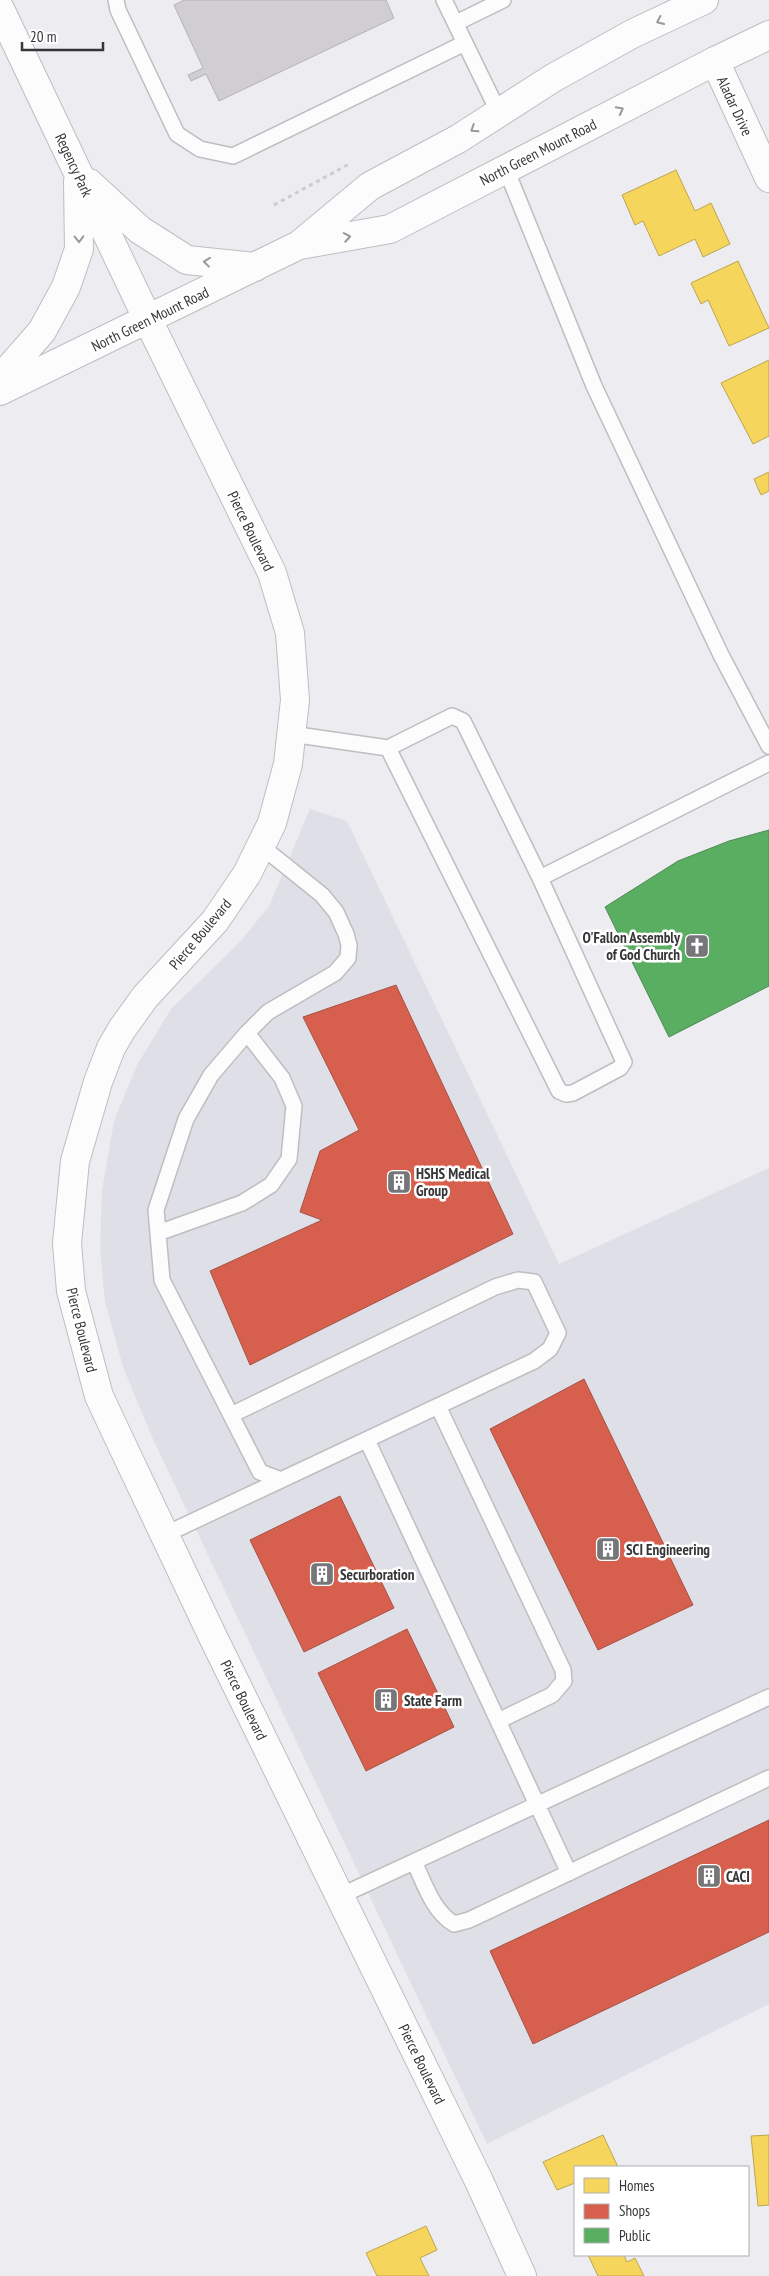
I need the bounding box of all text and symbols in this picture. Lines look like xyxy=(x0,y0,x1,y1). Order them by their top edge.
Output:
one-way arrow xyxy=(656,15,665,25)
scale bar xyxy=(22,20,104,52)
text: 20 m xyxy=(30,27,56,46)
street label: Aladar Drive xyxy=(713,73,757,139)
one-way arrow xyxy=(614,106,623,116)
street label: North Green Mount Road xyxy=(476,114,600,190)
one-way arrow xyxy=(470,122,479,132)
street label: Regency Park xyxy=(51,130,97,200)
one-way arrow xyxy=(342,232,351,242)
one-way arrow xyxy=(74,236,84,243)
one-way arrow xyxy=(202,257,210,268)
street label: North Green Mount Road xyxy=(88,282,212,356)
street label: Pierce Boulevard xyxy=(223,488,279,574)
street label: Pierce Boulevard xyxy=(165,895,235,973)
place label: O'Fallon Assembly of God Church xyxy=(583,928,681,964)
church icon: O'Fallon Assembly of God Church xyxy=(684,933,710,959)
place label: HSHS Medical Group xyxy=(416,1164,490,1200)
building icon: HSHS Medical Group xyxy=(386,1169,412,1195)
street label: Pierce Boulevard xyxy=(62,1286,102,1374)
building icon: SCI Engineering xyxy=(595,1536,621,1562)
place label: SCI Engineering xyxy=(626,1540,710,1559)
building icon: Securboration xyxy=(309,1561,335,1587)
place label: Securboration xyxy=(340,1565,415,1584)
street label: Pierce Boulevard xyxy=(216,1657,272,1743)
building icon: State Farm xyxy=(373,1687,399,1713)
place label: State Farm xyxy=(404,1691,462,1710)
building icon: CACI xyxy=(696,1863,722,1889)
place label: CACI xyxy=(726,1867,750,1886)
street label: Pierce Boulevard xyxy=(394,2021,450,2107)
legend xyxy=(574,2166,749,2256)
text: Homes xyxy=(619,2176,655,2195)
text: Shops xyxy=(619,2201,650,2220)
text: Public xyxy=(619,2226,651,2245)

